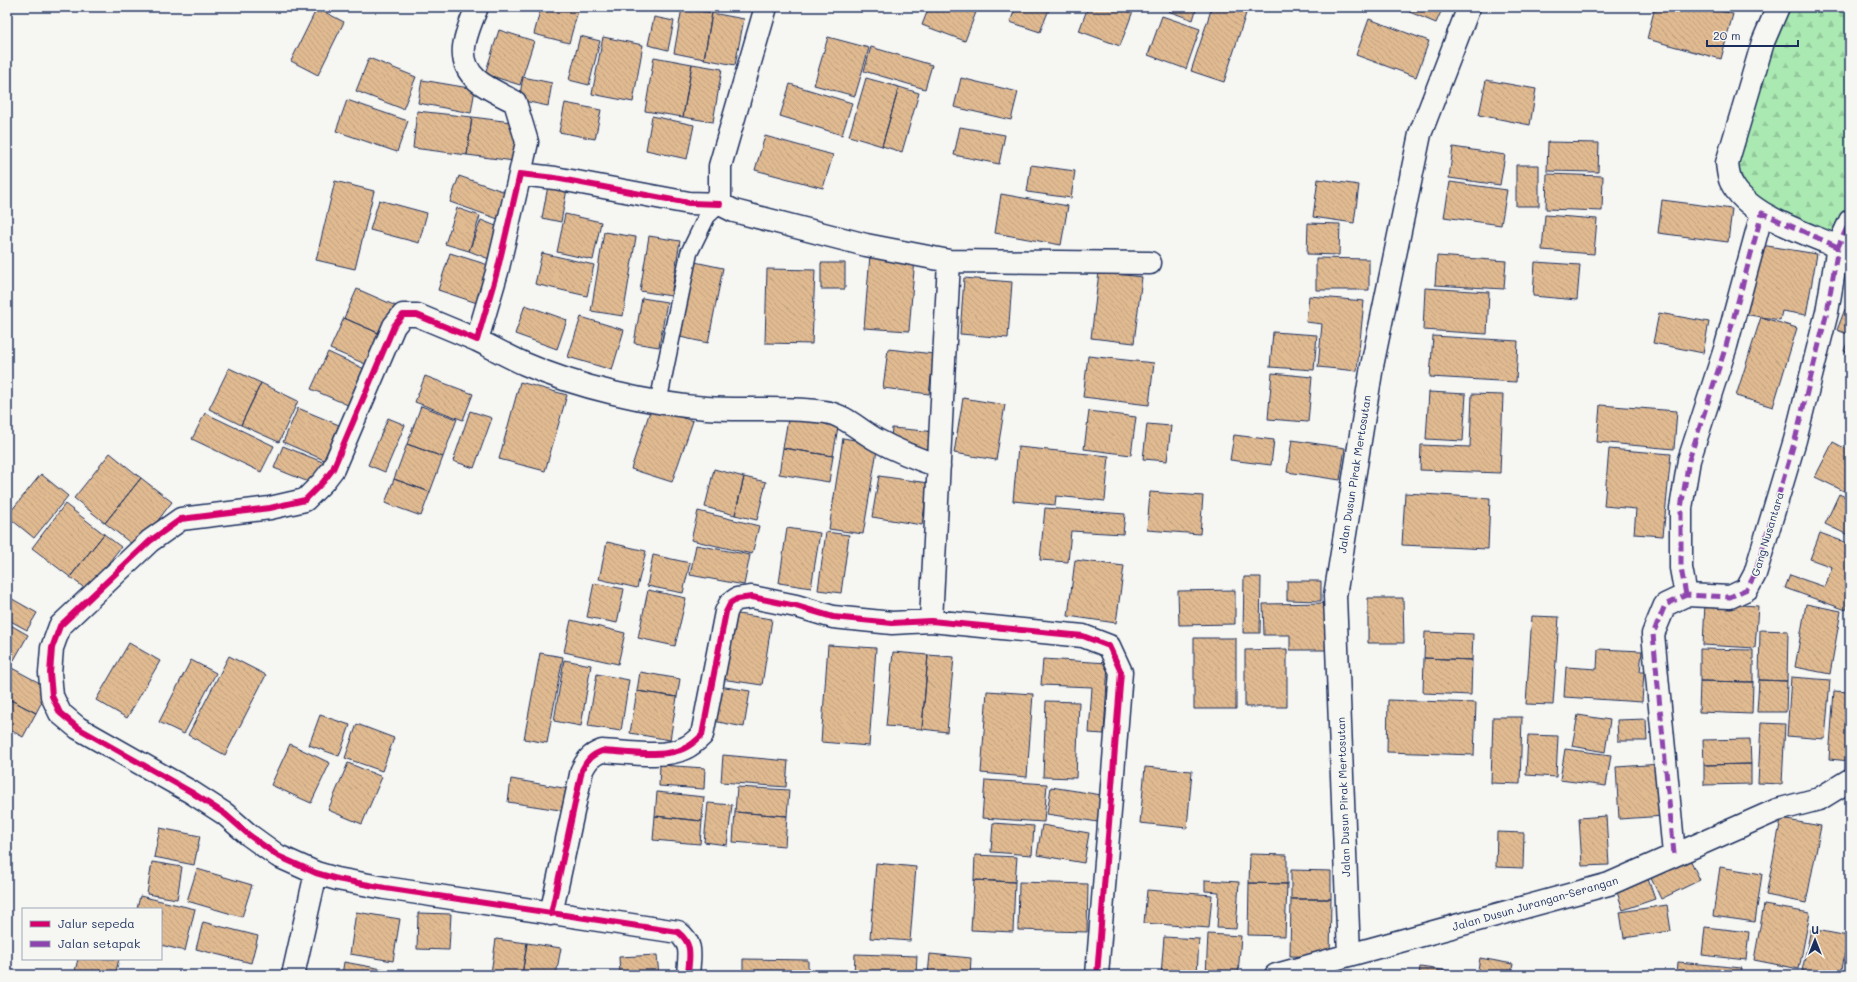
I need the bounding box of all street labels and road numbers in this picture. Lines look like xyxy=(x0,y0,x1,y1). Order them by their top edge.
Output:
street label: Jalan Dusun Pirak Mertosutan xyxy=(1334,394,1374,554)
street label: Gang Nusantara xyxy=(1747,490,1787,578)
street label: Jalan Dusun Pirak Mertosutan xyxy=(1333,717,1353,877)
street label: Jalan Dusun Jurangan-Serangan xyxy=(1450,872,1620,934)

